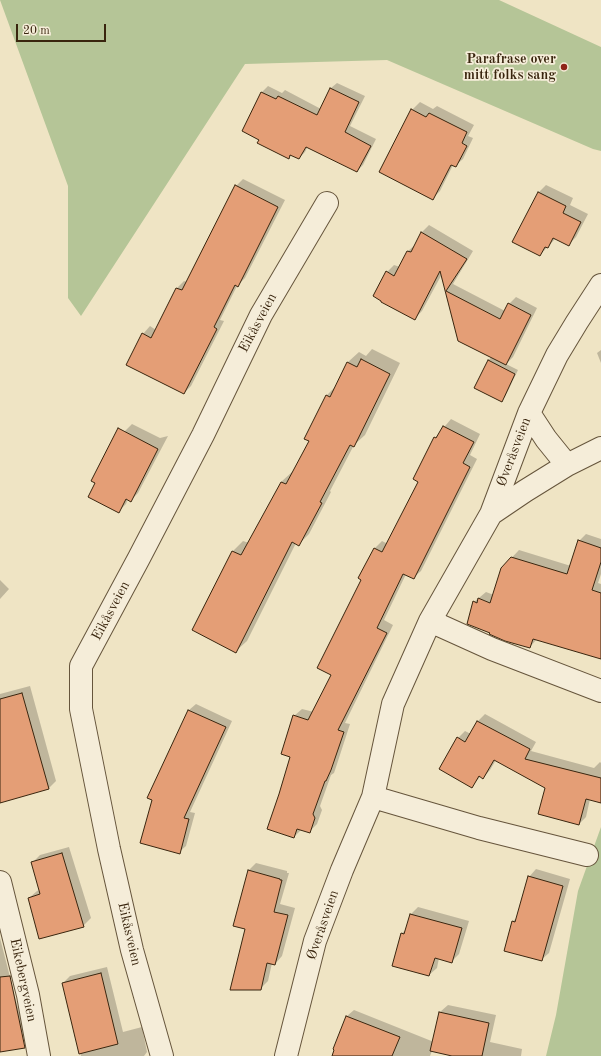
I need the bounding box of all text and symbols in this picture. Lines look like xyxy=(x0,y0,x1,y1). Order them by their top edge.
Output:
scale bar xyxy=(18,16,108,42)
text: 20 m xyxy=(23,25,50,37)
place label: Parafrase over mitt folks sang xyxy=(464,51,556,84)
marker: Parafrase over mitt folks sang xyxy=(559,62,569,72)
street label: Eikåsveien xyxy=(235,291,281,355)
street label: Øveråsveien xyxy=(493,415,535,489)
street label: Eikåsveien xyxy=(88,579,134,643)
street label: Øveråsveien xyxy=(303,888,343,962)
street label: Eikåsveien xyxy=(114,901,144,967)
street label: Eikebergveien xyxy=(6,937,40,1023)

